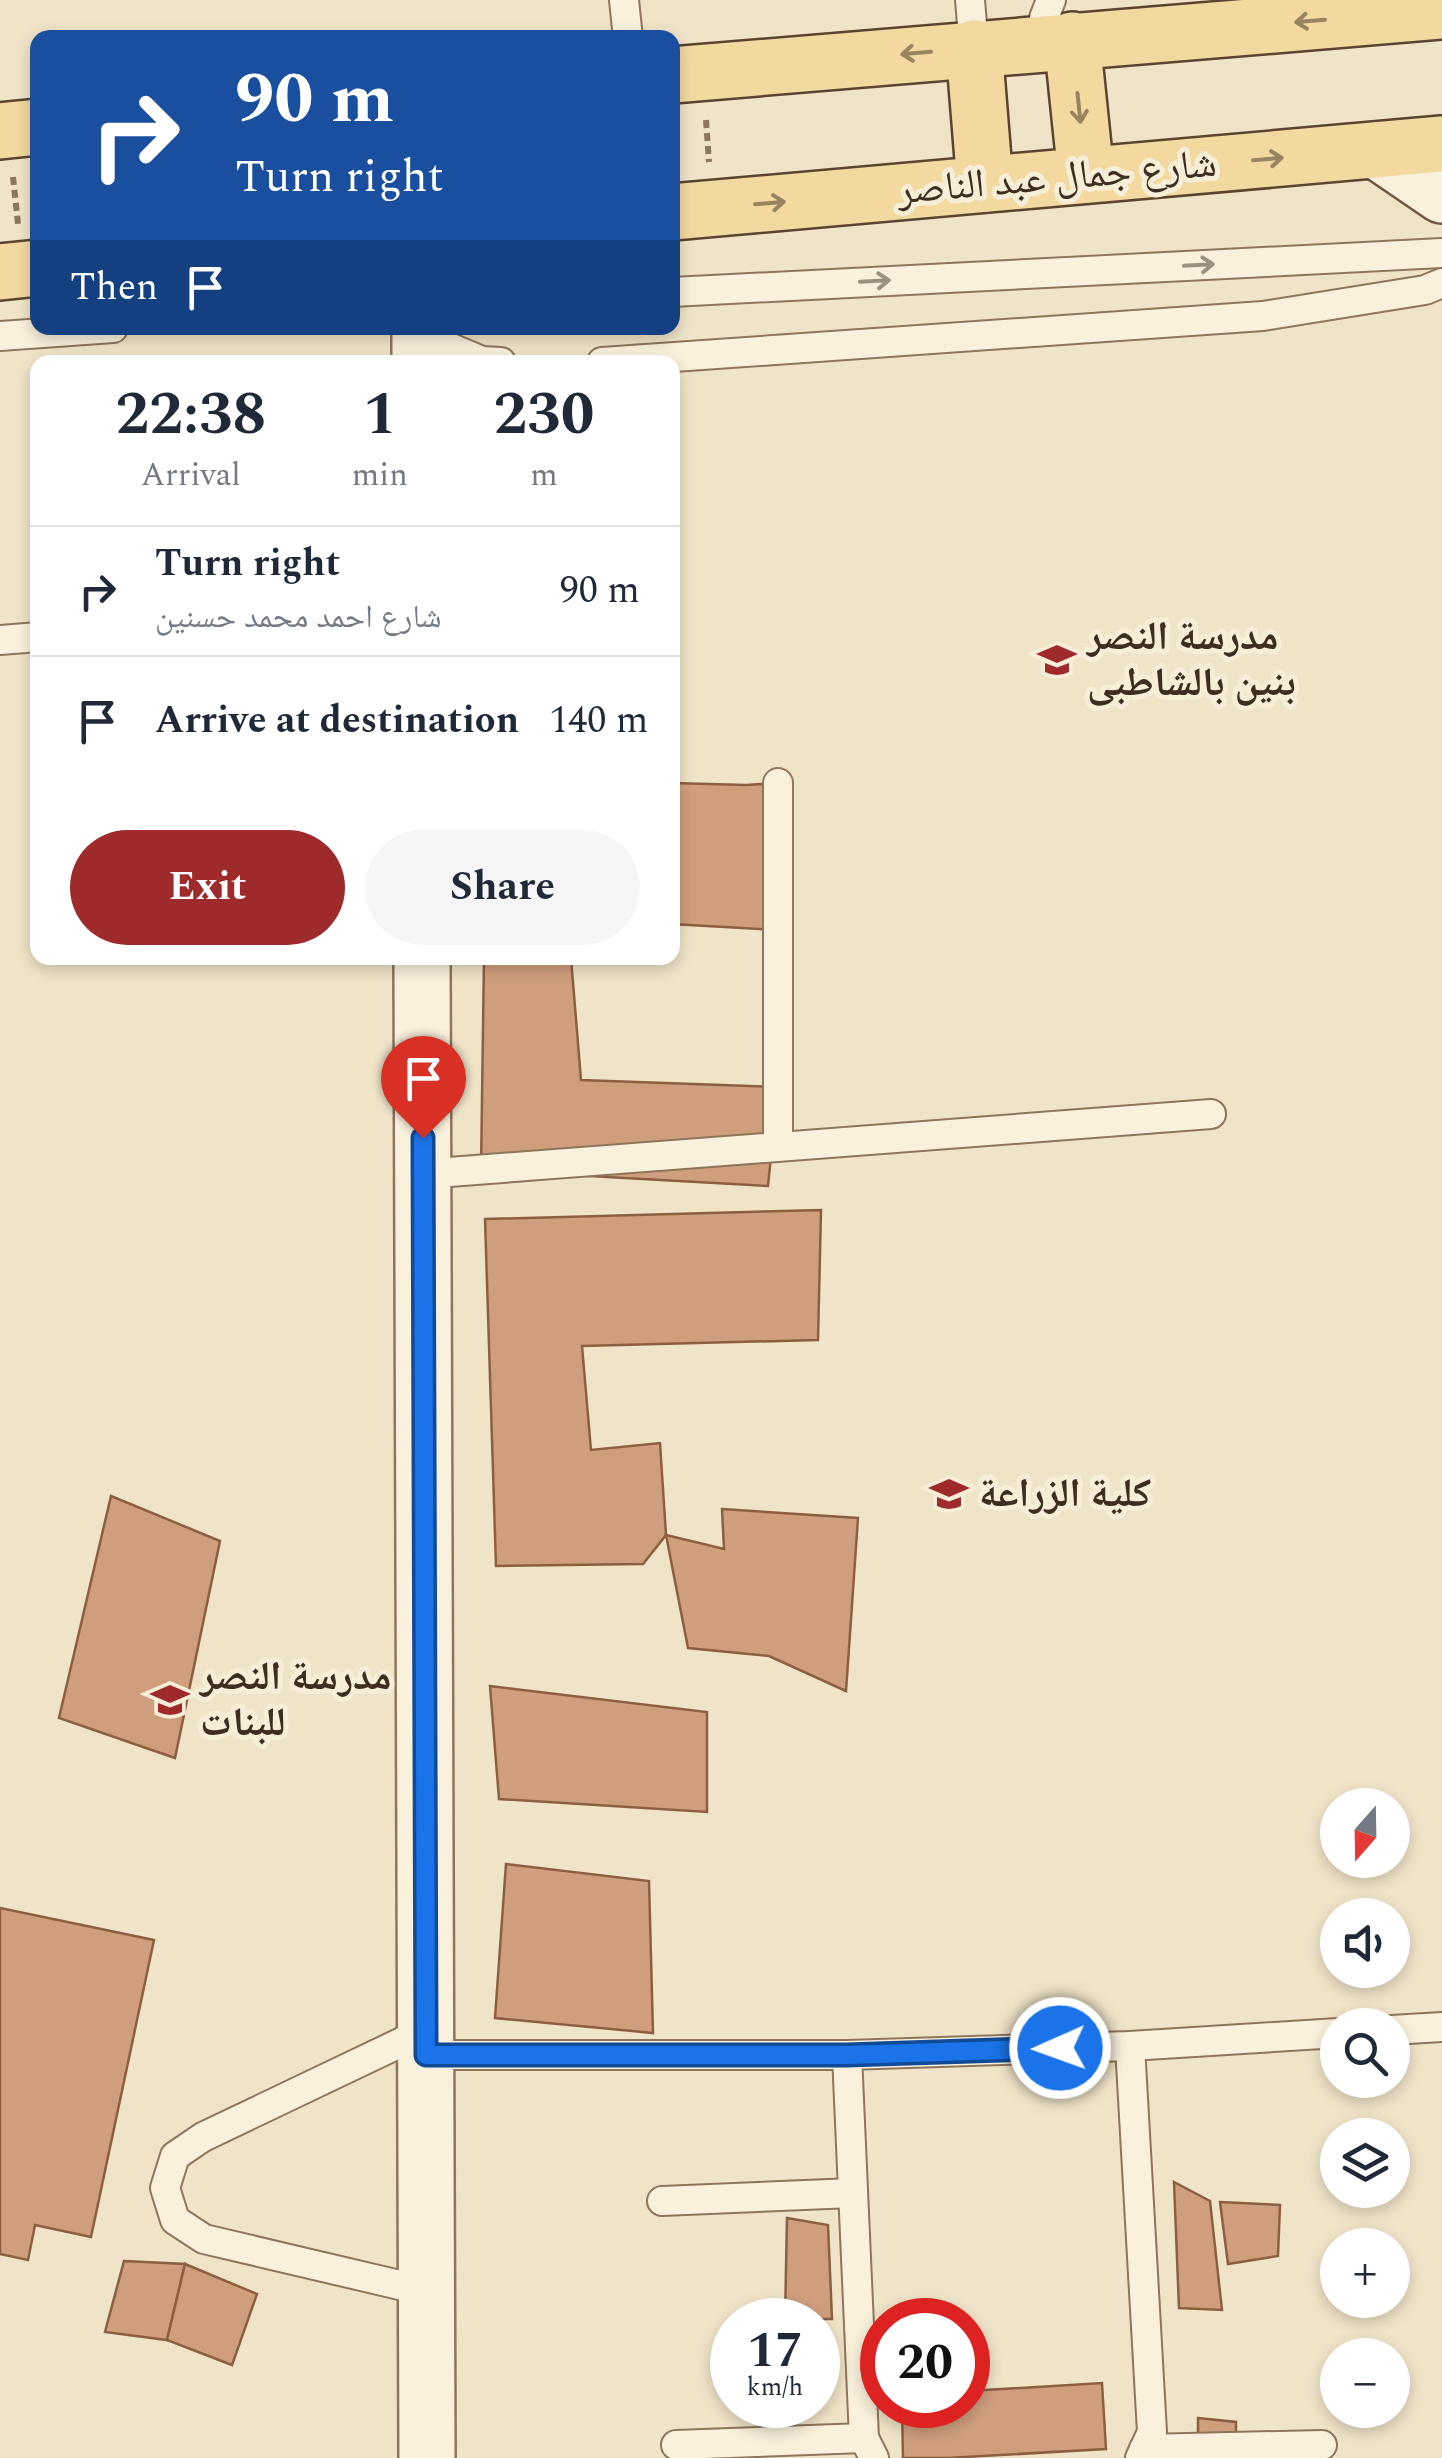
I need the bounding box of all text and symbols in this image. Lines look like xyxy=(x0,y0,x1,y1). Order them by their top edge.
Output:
one-way arrow xyxy=(1294,12,1326,31)
one-way arrow xyxy=(901,44,933,63)
text: 90 m xyxy=(235,47,394,153)
icon: right xyxy=(70,70,200,200)
one-way arrow xyxy=(1070,91,1089,123)
street label: شارع جمال عبد الناصر xyxy=(894,134,1219,222)
text: Turn right xyxy=(235,143,444,212)
one-way arrow xyxy=(1251,150,1283,169)
one-way arrow xyxy=(753,194,785,213)
one-way arrow xyxy=(1183,255,1215,274)
text: Then xyxy=(70,259,158,317)
icon: arrive xyxy=(178,260,233,315)
one-way arrow xyxy=(858,271,890,290)
text: 22:38 xyxy=(116,369,266,461)
text: 1 xyxy=(363,369,397,461)
text: 230 xyxy=(493,369,594,461)
text: Arrival xyxy=(141,451,241,500)
text: min xyxy=(352,451,408,500)
text: m xyxy=(530,451,558,500)
text: Turn right xyxy=(155,535,340,593)
text: 90 m xyxy=(560,562,640,620)
icon: right xyxy=(70,564,125,619)
text: شارع احمد محمد حسنين xyxy=(155,593,442,642)
place label: مدرسة النصر بنين بالشاطبى xyxy=(1085,607,1296,714)
school or university icon: مدرسة النصر بنين بالشاطبى xyxy=(1036,639,1078,681)
text: Arrive at destination xyxy=(155,692,519,750)
text: 140 m xyxy=(549,692,648,750)
icon: arrive xyxy=(70,694,125,749)
button: Exit xyxy=(70,830,345,945)
button: Share xyxy=(365,830,640,945)
pin xyxy=(381,1036,466,1139)
icon: arrive xyxy=(396,1051,451,1106)
place label: كلية الزراعة xyxy=(979,1464,1151,1525)
school or university icon: كلية الزراعة xyxy=(928,1473,970,1515)
place label: مدرسة النصر للبنات xyxy=(198,1647,391,1754)
school or university icon: مدرسة النصر للبنات xyxy=(149,1679,191,1721)
north arrow xyxy=(1320,1788,1410,1878)
map controls xyxy=(1320,1788,1410,2428)
button: sound xyxy=(1320,1898,1410,1988)
position arrow xyxy=(1008,1996,1112,2100)
button: search xyxy=(1320,2008,1410,2098)
button: layers xyxy=(1320,2118,1410,2208)
button: + xyxy=(1320,2228,1410,2318)
speed limit sign: 20 xyxy=(860,2298,990,2428)
text: 17 xyxy=(747,2313,803,2389)
button: − xyxy=(1320,2338,1410,2428)
text: km/h xyxy=(747,2369,803,2407)

